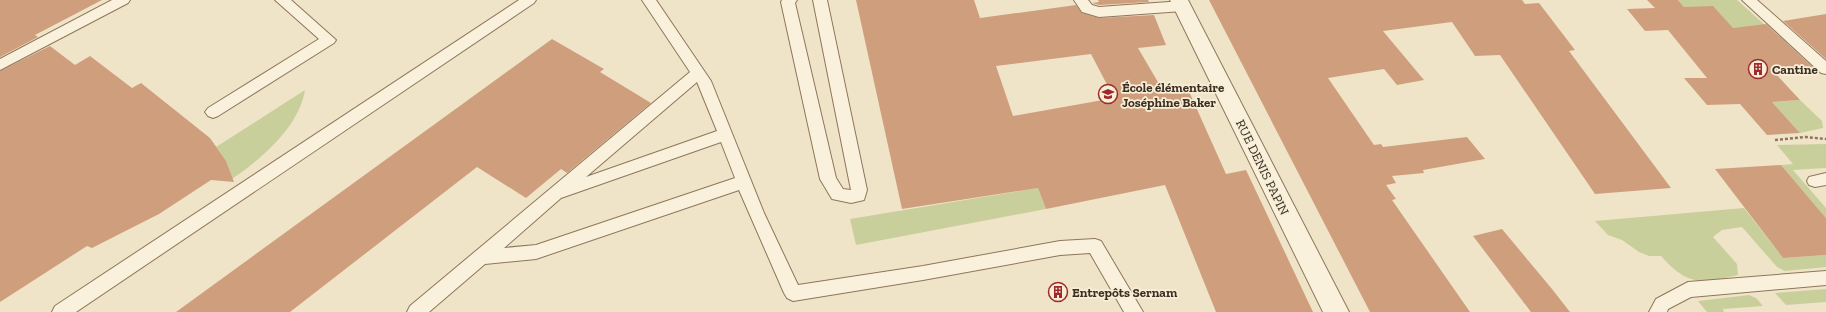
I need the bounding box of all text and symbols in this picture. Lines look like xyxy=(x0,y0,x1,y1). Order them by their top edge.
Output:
building icon: Cantine xyxy=(1747,58,1769,80)
place label: Cantine xyxy=(1772,62,1818,77)
place label: École élémentaire Joséphine Baker xyxy=(1122,80,1225,110)
school or university icon: École élémentaire Joséphine Baker xyxy=(1097,83,1119,105)
street label: RUE DENIS PAPIN xyxy=(1233,117,1292,218)
building icon: Entrepôts Sernam xyxy=(1047,281,1069,303)
place label: Entrepôts Sernam xyxy=(1072,285,1178,300)

